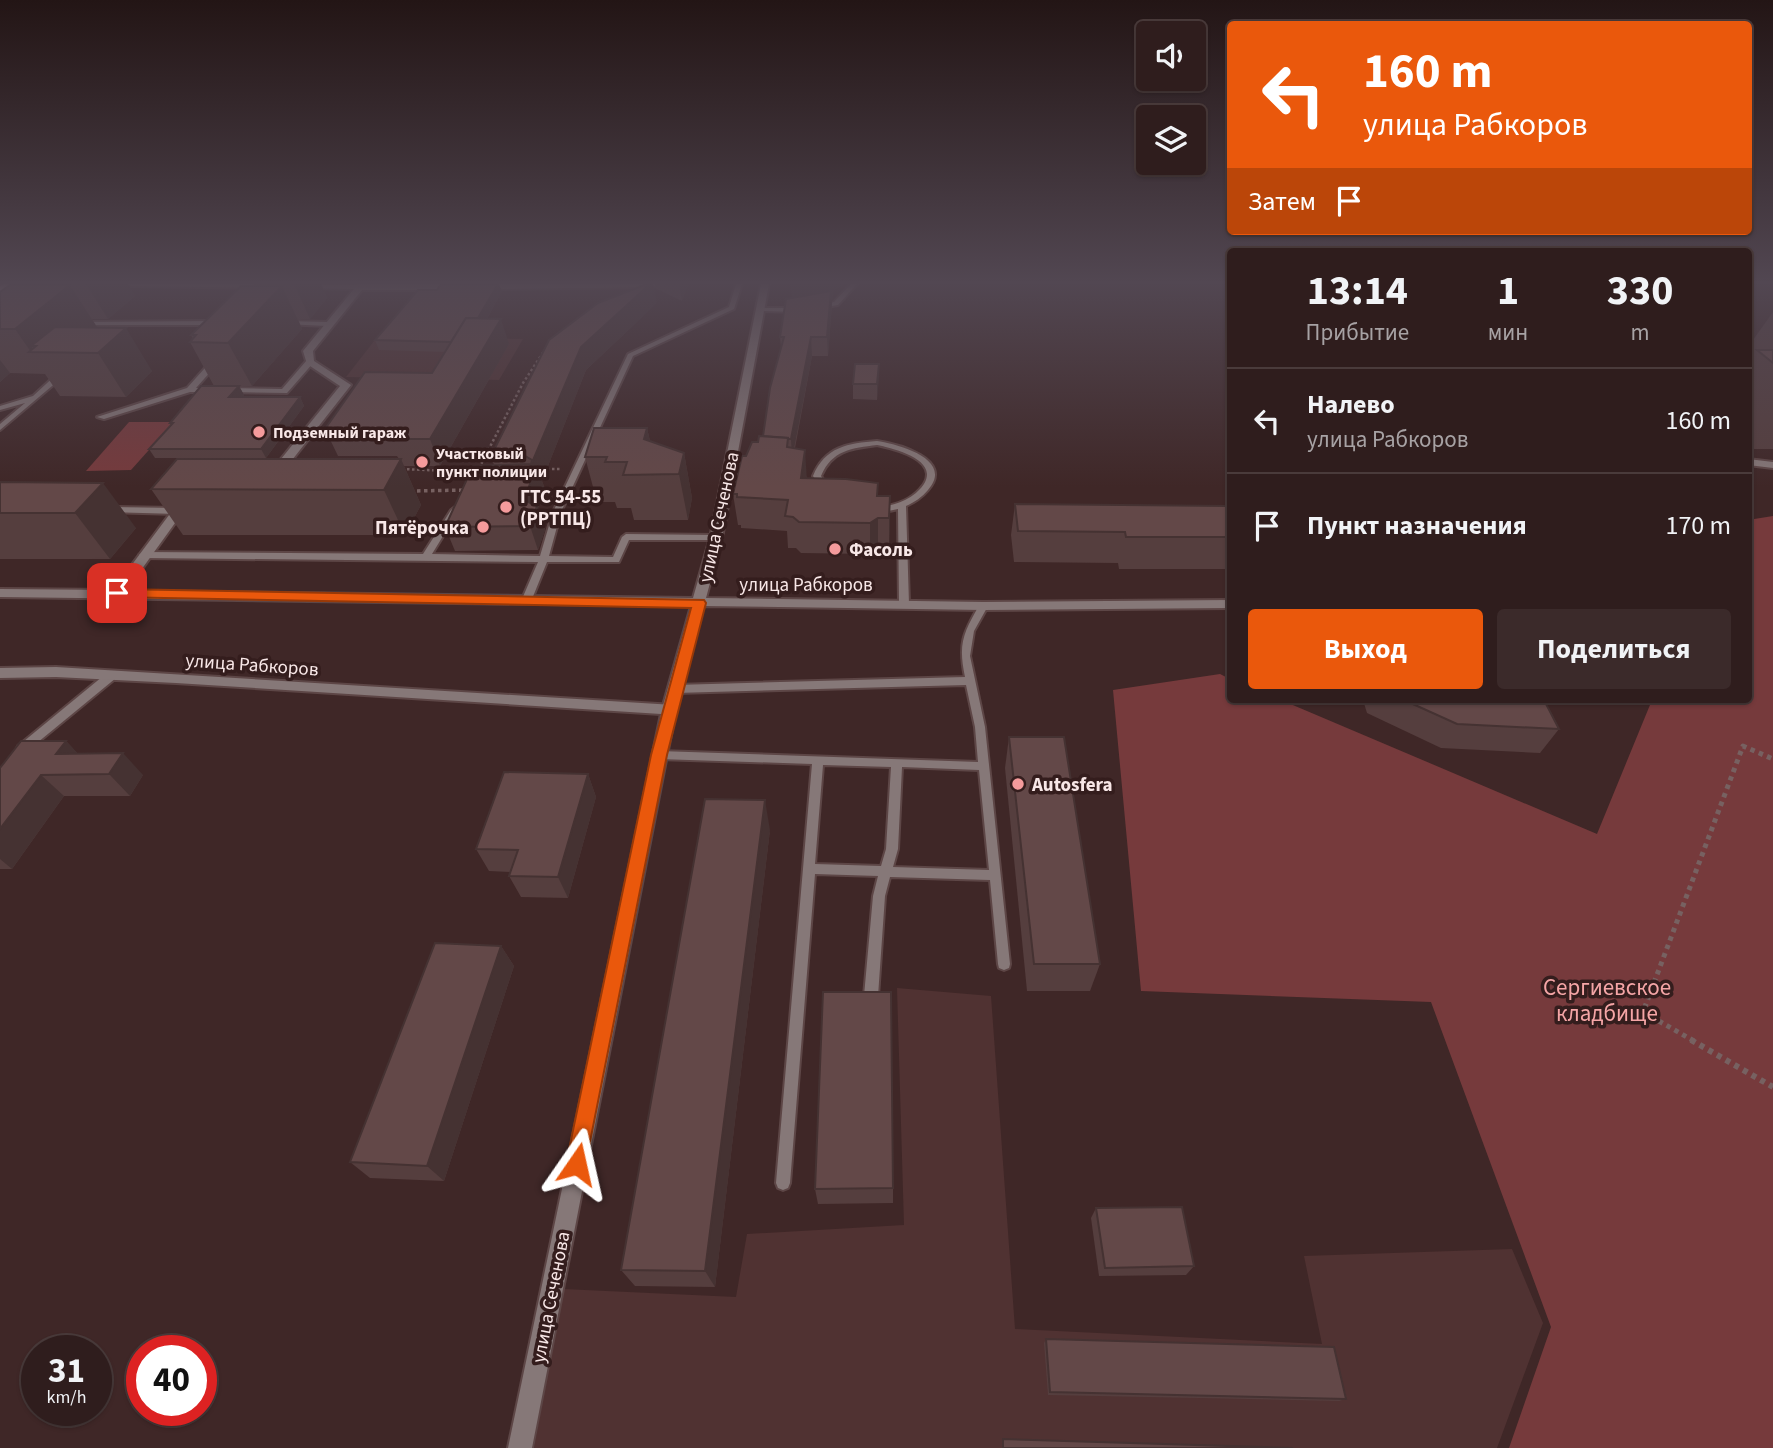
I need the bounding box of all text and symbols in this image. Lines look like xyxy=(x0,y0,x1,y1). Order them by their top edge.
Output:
map controls xyxy=(1136,21,1206,175)
button: sound xyxy=(1136,21,1206,91)
text: 160 m xyxy=(1363,37,1492,107)
icon: left xyxy=(1248,49,1339,140)
text: улица Рабкоров xyxy=(1363,102,1588,148)
button: layers xyxy=(1136,105,1206,175)
icon: arrive xyxy=(1330,182,1368,220)
text: Затем xyxy=(1248,183,1316,220)
text: 13:14 xyxy=(1307,261,1408,321)
text: 1 xyxy=(1497,261,1519,321)
text: 330 xyxy=(1607,261,1673,321)
text: Прибытие xyxy=(1306,316,1409,349)
text: мин xyxy=(1488,316,1528,349)
text: m xyxy=(1631,316,1650,349)
text: Налево xyxy=(1307,386,1395,423)
icon: left xyxy=(1248,402,1286,440)
text: 160 m xyxy=(1665,402,1731,439)
place label: Подземный гараж xyxy=(273,422,407,444)
text: улица Рабкоров xyxy=(1307,423,1468,456)
marker: Подземный гараж xyxy=(251,424,267,440)
place label: Участковый пункт полиции xyxy=(436,443,547,483)
street label: улица Сеченова xyxy=(692,449,747,585)
marker: Участковый пункт полиции xyxy=(414,454,430,470)
place label: ГТС 54-55 (РРТПЦ) xyxy=(520,484,601,533)
marker: ГТС 54-55 (РРТПЦ) xyxy=(498,499,514,515)
icon: arrive xyxy=(1248,507,1286,545)
text: Пункт назначения xyxy=(1307,507,1527,544)
text: 170 m xyxy=(1665,507,1731,544)
place label: Пятёрочка xyxy=(375,515,469,542)
marker: Пятёрочка xyxy=(475,519,491,535)
place label: Фасоль xyxy=(849,537,913,564)
marker: Фасоль xyxy=(827,541,843,557)
pin xyxy=(87,563,147,623)
street label: улица Рабкоров xyxy=(739,572,873,599)
icon: arrive xyxy=(98,574,136,612)
button: Выход xyxy=(1248,609,1483,689)
button: Поделиться xyxy=(1497,609,1731,689)
street label: улица Рабкоров xyxy=(184,647,319,684)
place label: Autosfera xyxy=(1031,772,1113,799)
marker: Autosfera xyxy=(1010,776,1026,792)
park label: Сергиевское кладбище xyxy=(1543,971,1671,1030)
position arrow xyxy=(540,1127,614,1201)
street label: улица Сеченова xyxy=(526,1229,577,1365)
speed limit sign: 40 xyxy=(126,1335,217,1426)
text: 31 xyxy=(48,1346,85,1396)
text: km/h xyxy=(47,1385,86,1410)

